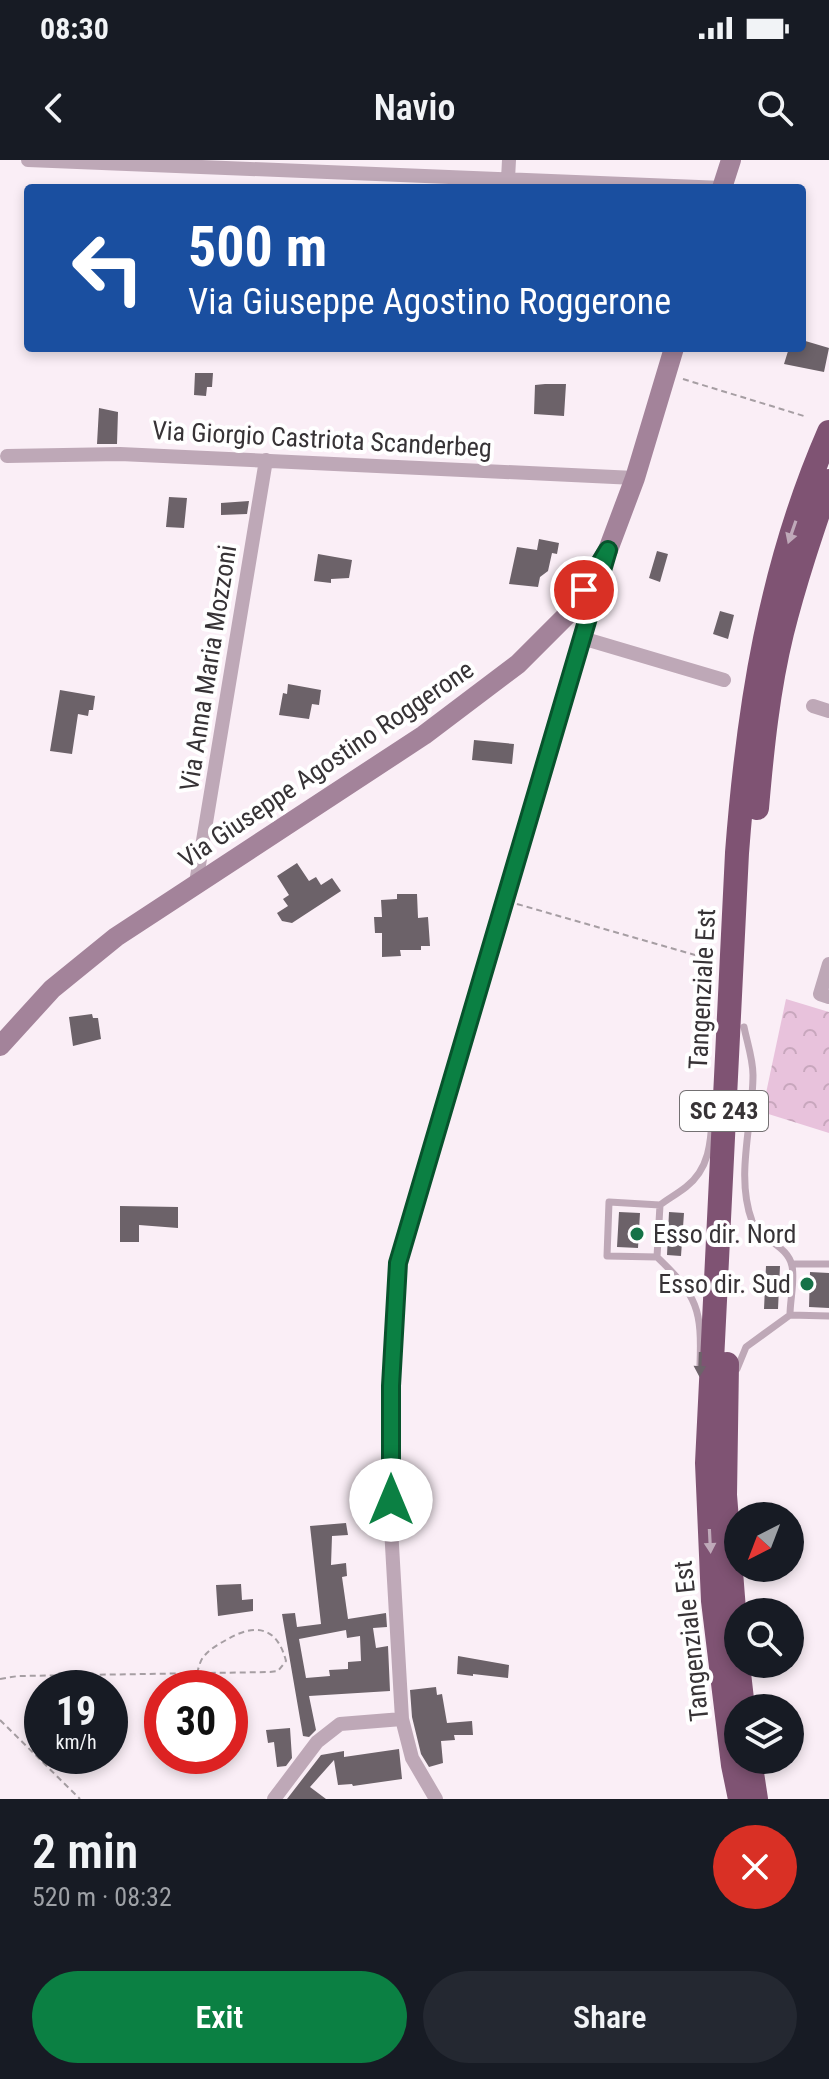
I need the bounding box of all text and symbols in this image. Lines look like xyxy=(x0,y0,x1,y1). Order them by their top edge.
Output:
text: 08:30 xyxy=(40,11,109,46)
icon: back xyxy=(32,86,76,130)
icon: search xyxy=(753,86,797,130)
text: Navio xyxy=(374,87,455,129)
text: 500 m xyxy=(188,214,327,280)
icon: left xyxy=(56,216,160,320)
text: Via Giuseppe Agostino Roggerone xyxy=(188,281,671,323)
street label: Via Giorgio Castriota Scanderbeg xyxy=(151,415,493,463)
one-way arrow xyxy=(786,520,798,544)
street label: Via Anna Maria Mozzoni xyxy=(174,543,242,793)
pin xyxy=(550,556,618,624)
icon: arrive xyxy=(562,568,606,612)
street label: Via Giuseppe Agostino Roggerone xyxy=(173,654,479,874)
street label: Tangenziale Est xyxy=(683,908,721,1070)
road number: SC 243 xyxy=(680,1091,768,1131)
place label: Esso dir. Nord xyxy=(653,1219,796,1249)
marker: Esso dir. Nord xyxy=(628,1225,646,1243)
place label: Esso dir. Sud xyxy=(658,1269,791,1299)
marker: Esso dir. Sud xyxy=(798,1275,816,1293)
one-way arrow xyxy=(694,1352,706,1377)
position arrow xyxy=(349,1458,433,1542)
north arrow xyxy=(724,1502,804,1582)
map controls xyxy=(724,1502,804,1774)
one-way arrow xyxy=(703,1529,716,1554)
street label: Tangenziale Est xyxy=(668,1559,714,1723)
button: search xyxy=(724,1598,804,1678)
speed limit sign: 30 xyxy=(144,1670,248,1774)
text: 19 xyxy=(56,1688,96,1735)
button: layers xyxy=(724,1694,804,1774)
text: km/h xyxy=(55,1730,97,1754)
text: 2 min xyxy=(32,1823,138,1880)
button: close xyxy=(713,1825,797,1909)
text: 520 m · 08:32 xyxy=(32,1882,172,1912)
button: Exit xyxy=(32,1971,407,2063)
button: Share xyxy=(423,1971,797,2063)

